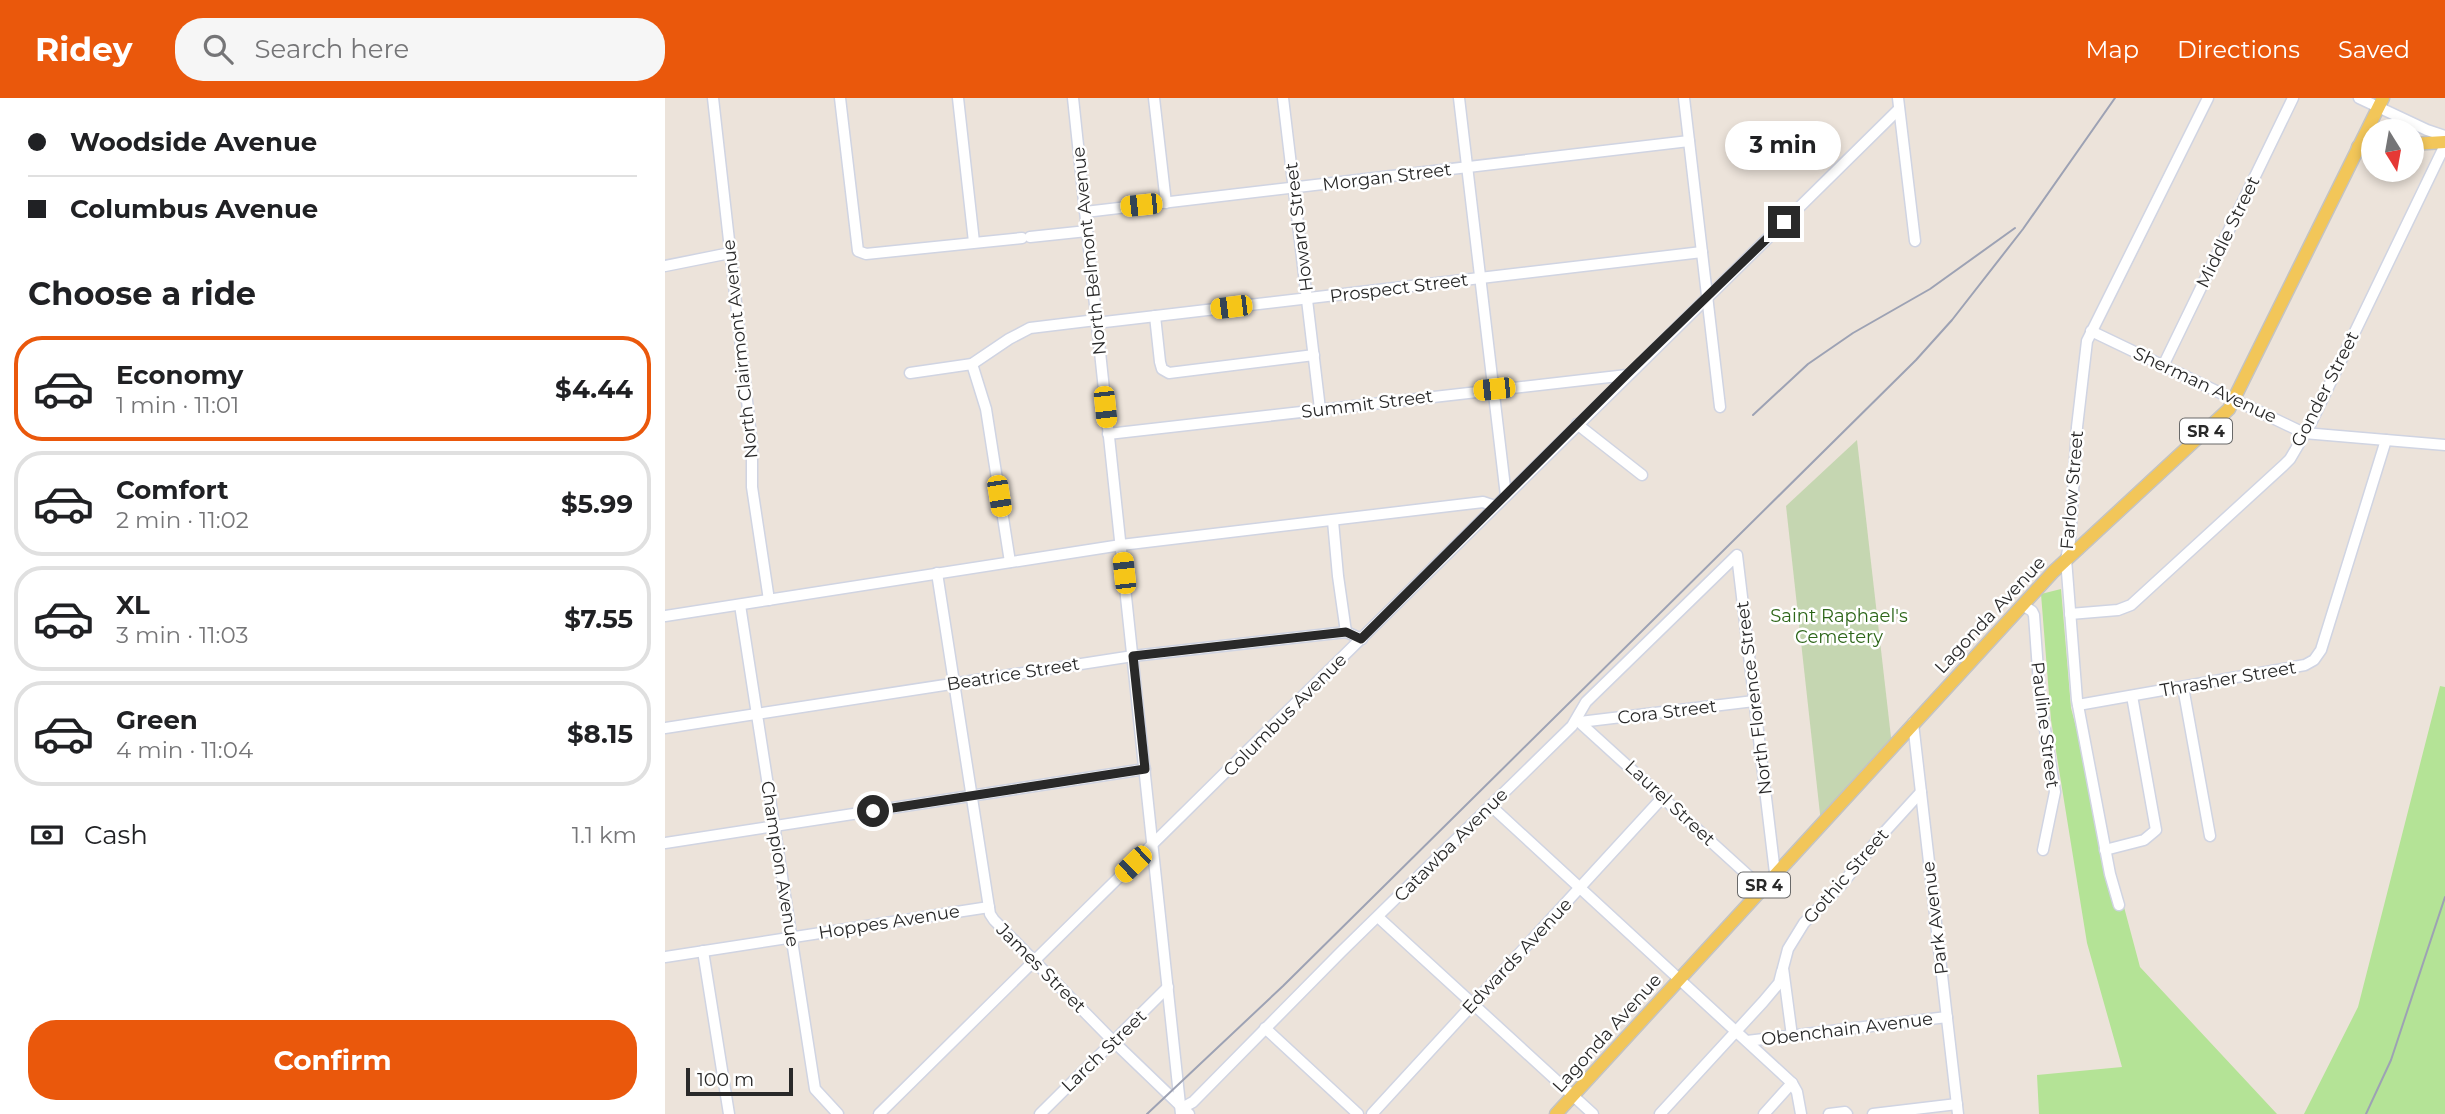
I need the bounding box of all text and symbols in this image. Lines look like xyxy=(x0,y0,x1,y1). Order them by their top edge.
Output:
search box xyxy=(175,18,665,81)
text: Ridey xyxy=(35,29,133,69)
icon: search xyxy=(199,30,237,68)
text: Search here xyxy=(255,33,409,65)
text: Map xyxy=(2086,35,2139,64)
text: Directions xyxy=(2177,35,2300,64)
text: Saved xyxy=(2338,35,2410,64)
north arrow xyxy=(2361,119,2424,182)
map controls xyxy=(2361,119,2424,182)
callout: 3 min xyxy=(1726,121,1842,170)
text: Woodside Avenue xyxy=(70,126,317,158)
text: 3 min xyxy=(1749,131,1817,159)
street label: North Belmont Avenue xyxy=(1067,146,1111,356)
street label: Morgan Street xyxy=(1321,158,1453,196)
street label: Howard Street xyxy=(1280,161,1318,293)
street label: Middle Street xyxy=(2192,173,2264,291)
car xyxy=(1120,192,1163,218)
text: Columbus Avenue xyxy=(70,193,318,225)
route end xyxy=(1768,206,1800,238)
street label: North Clairmont Avenue xyxy=(718,238,762,460)
street label: Prospect Street xyxy=(1329,269,1469,307)
text: Choose a ride xyxy=(28,274,256,313)
car xyxy=(1209,294,1254,320)
street label: Gonder Street xyxy=(2286,328,2364,450)
street label: Sherman Avenue xyxy=(2130,342,2280,428)
icon: car xyxy=(32,357,95,420)
text: Economy xyxy=(116,359,243,391)
text: $4.44 xyxy=(555,373,633,405)
car xyxy=(1473,376,1516,402)
car xyxy=(1093,385,1118,429)
street label: Summit Street xyxy=(1300,385,1434,423)
text: 1 min · 11:01 xyxy=(116,391,239,419)
road number: SR 4 xyxy=(2180,418,2232,444)
street label: Farlow Street xyxy=(2056,430,2088,550)
icon: car xyxy=(32,472,95,535)
text: Comfort xyxy=(116,474,228,506)
car xyxy=(986,474,1013,518)
text: $5.99 xyxy=(561,488,633,520)
text: 2 min · 11:02 xyxy=(116,506,249,534)
car xyxy=(1112,551,1137,595)
street label: Lagonda Avenue xyxy=(1930,552,2050,678)
icon: car xyxy=(32,587,95,650)
text: XL xyxy=(116,589,150,621)
street label: North Florence Street xyxy=(1731,600,1777,796)
text: $7.55 xyxy=(564,603,633,635)
park label: Saint Raphael's Cemetery xyxy=(1770,605,1908,648)
text: 3 min · 11:03 xyxy=(116,621,248,649)
street label: Columbus Avenue xyxy=(1219,649,1351,781)
street label: Beatrice Street xyxy=(945,653,1081,695)
street label: Thrasher Street xyxy=(2158,656,2298,702)
street label: Pauline Street xyxy=(2026,661,2064,789)
street label: Cora Street xyxy=(1616,695,1718,729)
icon: car xyxy=(32,702,95,765)
text: Green xyxy=(116,704,198,736)
text: $8.15 xyxy=(567,718,633,750)
text: 4 min · 11:04 xyxy=(116,736,253,764)
street label: Laurel Street xyxy=(1620,756,1720,850)
street label: Champion Avenue xyxy=(756,779,804,949)
street label: Catawba Avenue xyxy=(1390,783,1513,906)
route start xyxy=(857,795,889,827)
icon: cash xyxy=(28,816,66,854)
text: Cash xyxy=(84,819,148,851)
text: 1.1 km xyxy=(572,821,637,849)
street label: Gothic Street xyxy=(1799,824,1893,928)
car xyxy=(1111,842,1156,886)
street label: Park Avenue xyxy=(1917,860,1953,976)
road number: SR 4 xyxy=(1738,872,1790,898)
street label: Edwards Avenue xyxy=(1458,893,1577,1019)
street label: Hoppes Avenue xyxy=(817,900,961,944)
street label: James Street xyxy=(991,918,1090,1017)
street label: Lagonda Avenue xyxy=(1548,969,1666,1097)
street label: Larch Street xyxy=(1057,1005,1151,1097)
street label: Obenchain Avenue xyxy=(1760,1008,1934,1050)
button: Confirm xyxy=(28,1020,637,1100)
scale bar xyxy=(686,1065,793,1097)
text: 100 m xyxy=(697,1068,754,1091)

